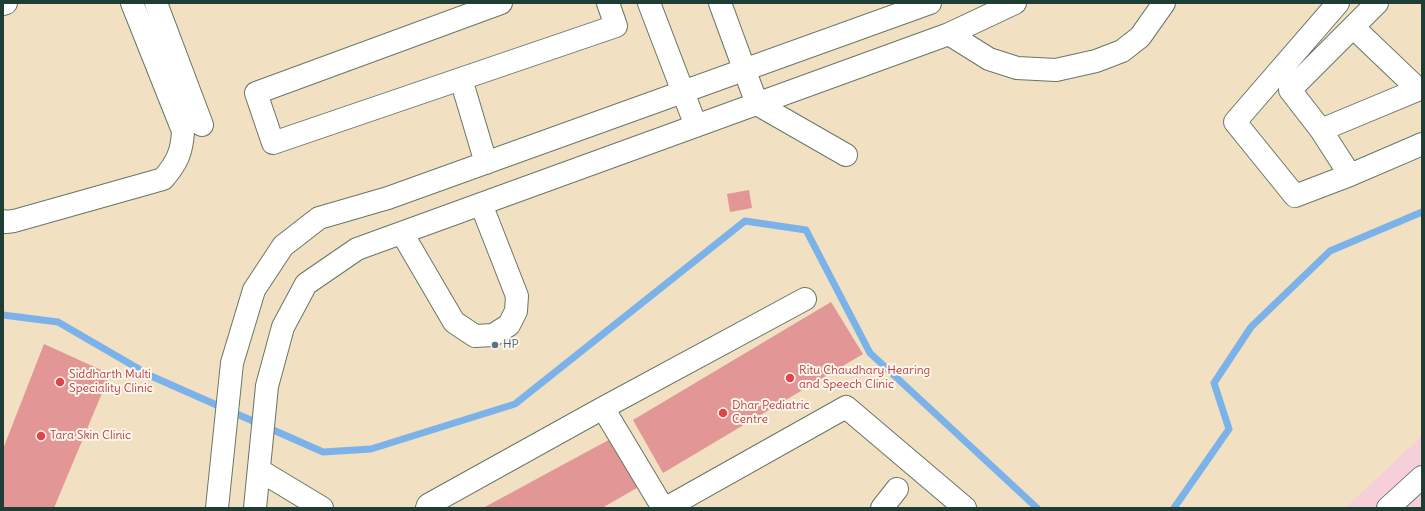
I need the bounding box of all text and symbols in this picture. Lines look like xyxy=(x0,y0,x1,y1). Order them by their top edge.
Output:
place label: HP xyxy=(503,338,519,352)
marker: HP xyxy=(490,340,500,350)
place label: Ritu Chaudhary Hearing and Speech Clinic xyxy=(799,364,930,392)
place label: Siddharth Multi Speciality Clinic xyxy=(69,368,153,396)
marker: Ritu Chaudhary Hearing and Speech Clinic xyxy=(784,372,796,384)
marker: Siddharth Multi Speciality Clinic xyxy=(54,376,66,388)
place label: Dhar Pediatric Centre xyxy=(732,399,810,427)
marker: Dhar Pediatric Centre xyxy=(717,407,729,419)
place label: Tara Skin Clinic xyxy=(50,429,131,443)
marker: Tara Skin Clinic xyxy=(35,430,47,442)

